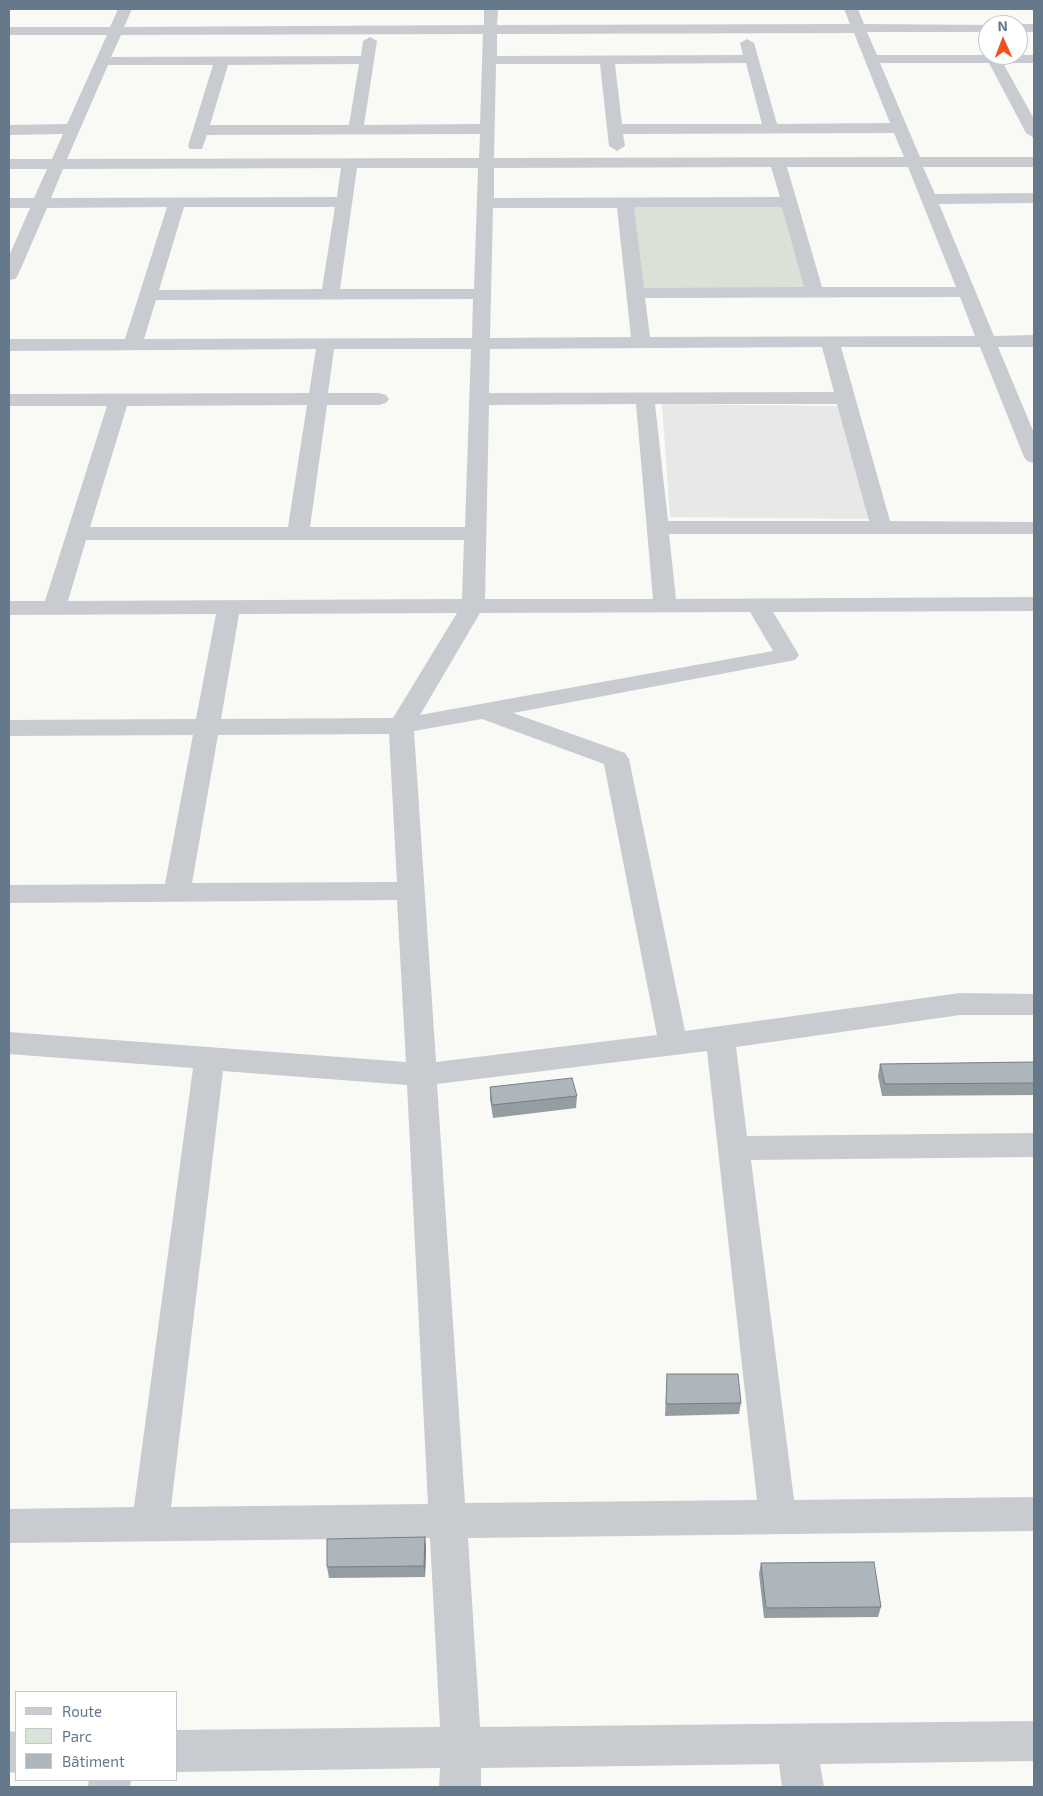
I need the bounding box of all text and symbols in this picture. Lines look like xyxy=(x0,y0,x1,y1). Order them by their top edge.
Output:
north arrow xyxy=(978,15,1028,65)
text: N xyxy=(997,17,1008,34)
legend xyxy=(15,1691,178,1781)
text: Route xyxy=(62,1702,102,1720)
text: Parc xyxy=(62,1727,92,1745)
text: Bâtiment xyxy=(62,1752,125,1770)

